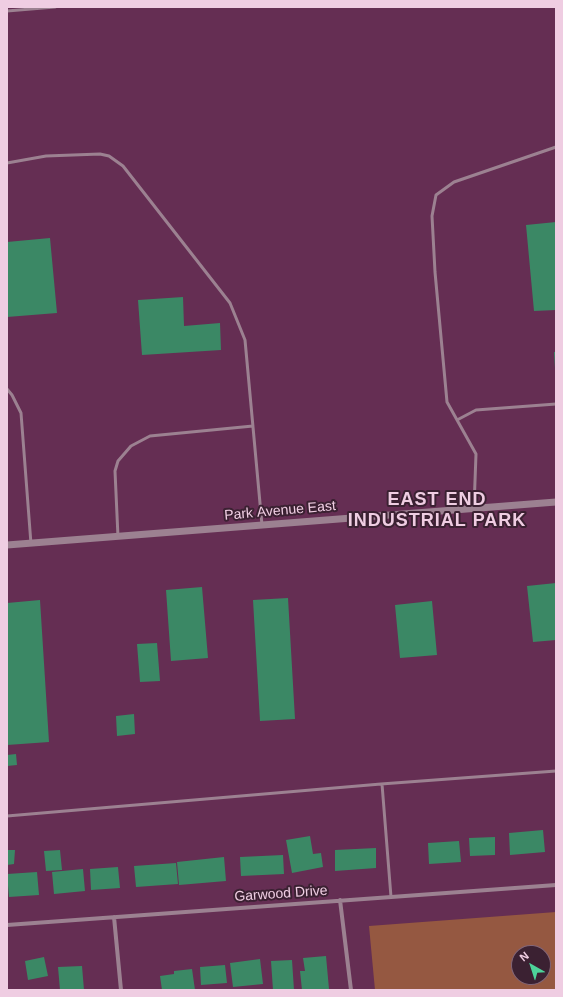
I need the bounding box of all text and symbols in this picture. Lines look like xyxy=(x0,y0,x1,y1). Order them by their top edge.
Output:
district label: EAST END INDUSTRIAL PARK xyxy=(348,489,526,532)
street label: Park Avenue East xyxy=(224,498,336,524)
street label: Garwood Drive xyxy=(234,882,328,906)
north arrow xyxy=(511,945,551,985)
text: N xyxy=(517,949,531,964)

